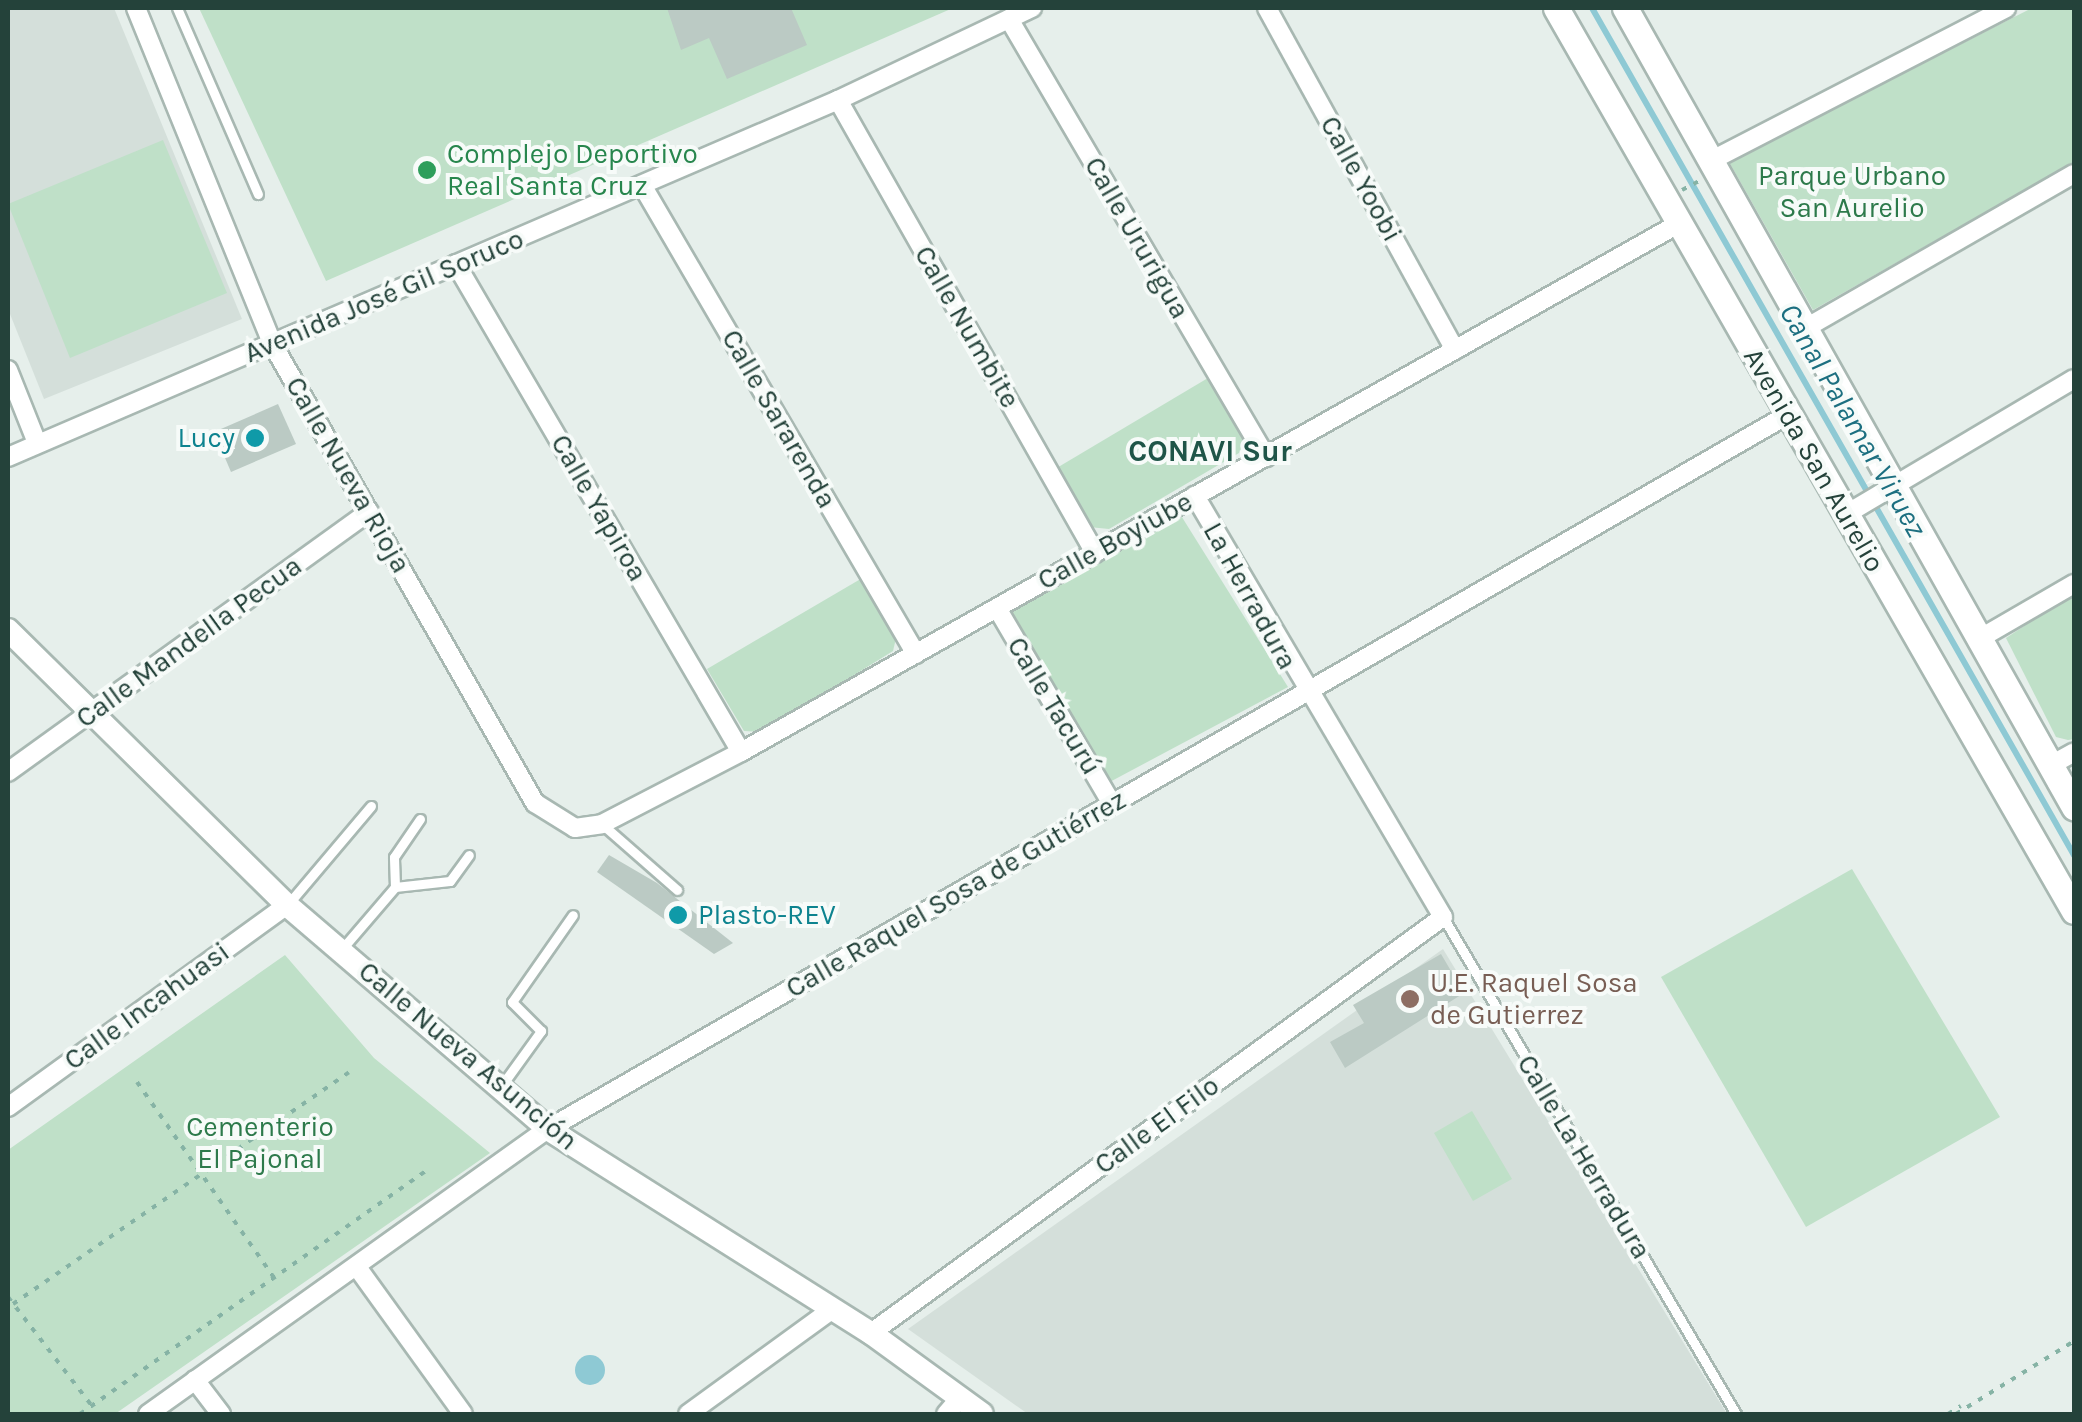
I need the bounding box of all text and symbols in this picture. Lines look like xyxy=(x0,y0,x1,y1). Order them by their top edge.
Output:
street label: Calle Yoobi xyxy=(1313,110,1409,248)
place label: Complejo Deportivo Real Santa Cruz xyxy=(447,137,698,203)
street label: Calle Ururigua xyxy=(1077,151,1197,325)
marker: Complejo Deportivo Real Santa Cruz xyxy=(416,159,438,181)
park label: Parque Urbano San Aurelio xyxy=(1758,159,1946,225)
street label: Avenida José Gil Soruco xyxy=(239,222,529,370)
street label: Calle Numbite xyxy=(907,240,1027,414)
water label: Canal Palamar Viruez xyxy=(1772,297,1934,543)
street label: Calle Sararenda xyxy=(714,324,844,514)
street label: Avenida San Aurelio xyxy=(1736,342,1892,578)
street label: Calle Nueva Rioja xyxy=(278,371,418,579)
place label: Lucy xyxy=(177,421,235,455)
marker: Lucy xyxy=(244,427,266,449)
street label: Calle Yapiroa xyxy=(543,429,655,587)
district label: CONAVI Sur xyxy=(1128,433,1292,469)
street label: Calle Boyiube xyxy=(1032,485,1198,597)
street label: La Herradura xyxy=(1196,517,1304,675)
street label: Calle Mandella Pecua xyxy=(70,549,308,735)
street label: Calle Tacurú xyxy=(1000,631,1108,781)
street label: Calle Raquel Sosa de Gutiérrez xyxy=(780,783,1132,1005)
place label: Plasto-REV xyxy=(698,898,836,932)
marker: Plasto-REV xyxy=(667,904,689,926)
street label: Calle Incahuasi xyxy=(58,935,236,1077)
street label: Calle Nueva Asunción xyxy=(352,955,584,1157)
place label: U.E. Raquel Sosa de Gutierrez xyxy=(1430,966,1638,1032)
marker: U.E. Raquel Sosa de Gutierrez xyxy=(1399,988,1421,1010)
street label: Calle La Herradura xyxy=(1510,1049,1658,1265)
street label: Calle El Filo xyxy=(1088,1069,1226,1181)
park label: Cementerio El Pajonal xyxy=(186,1110,334,1176)

